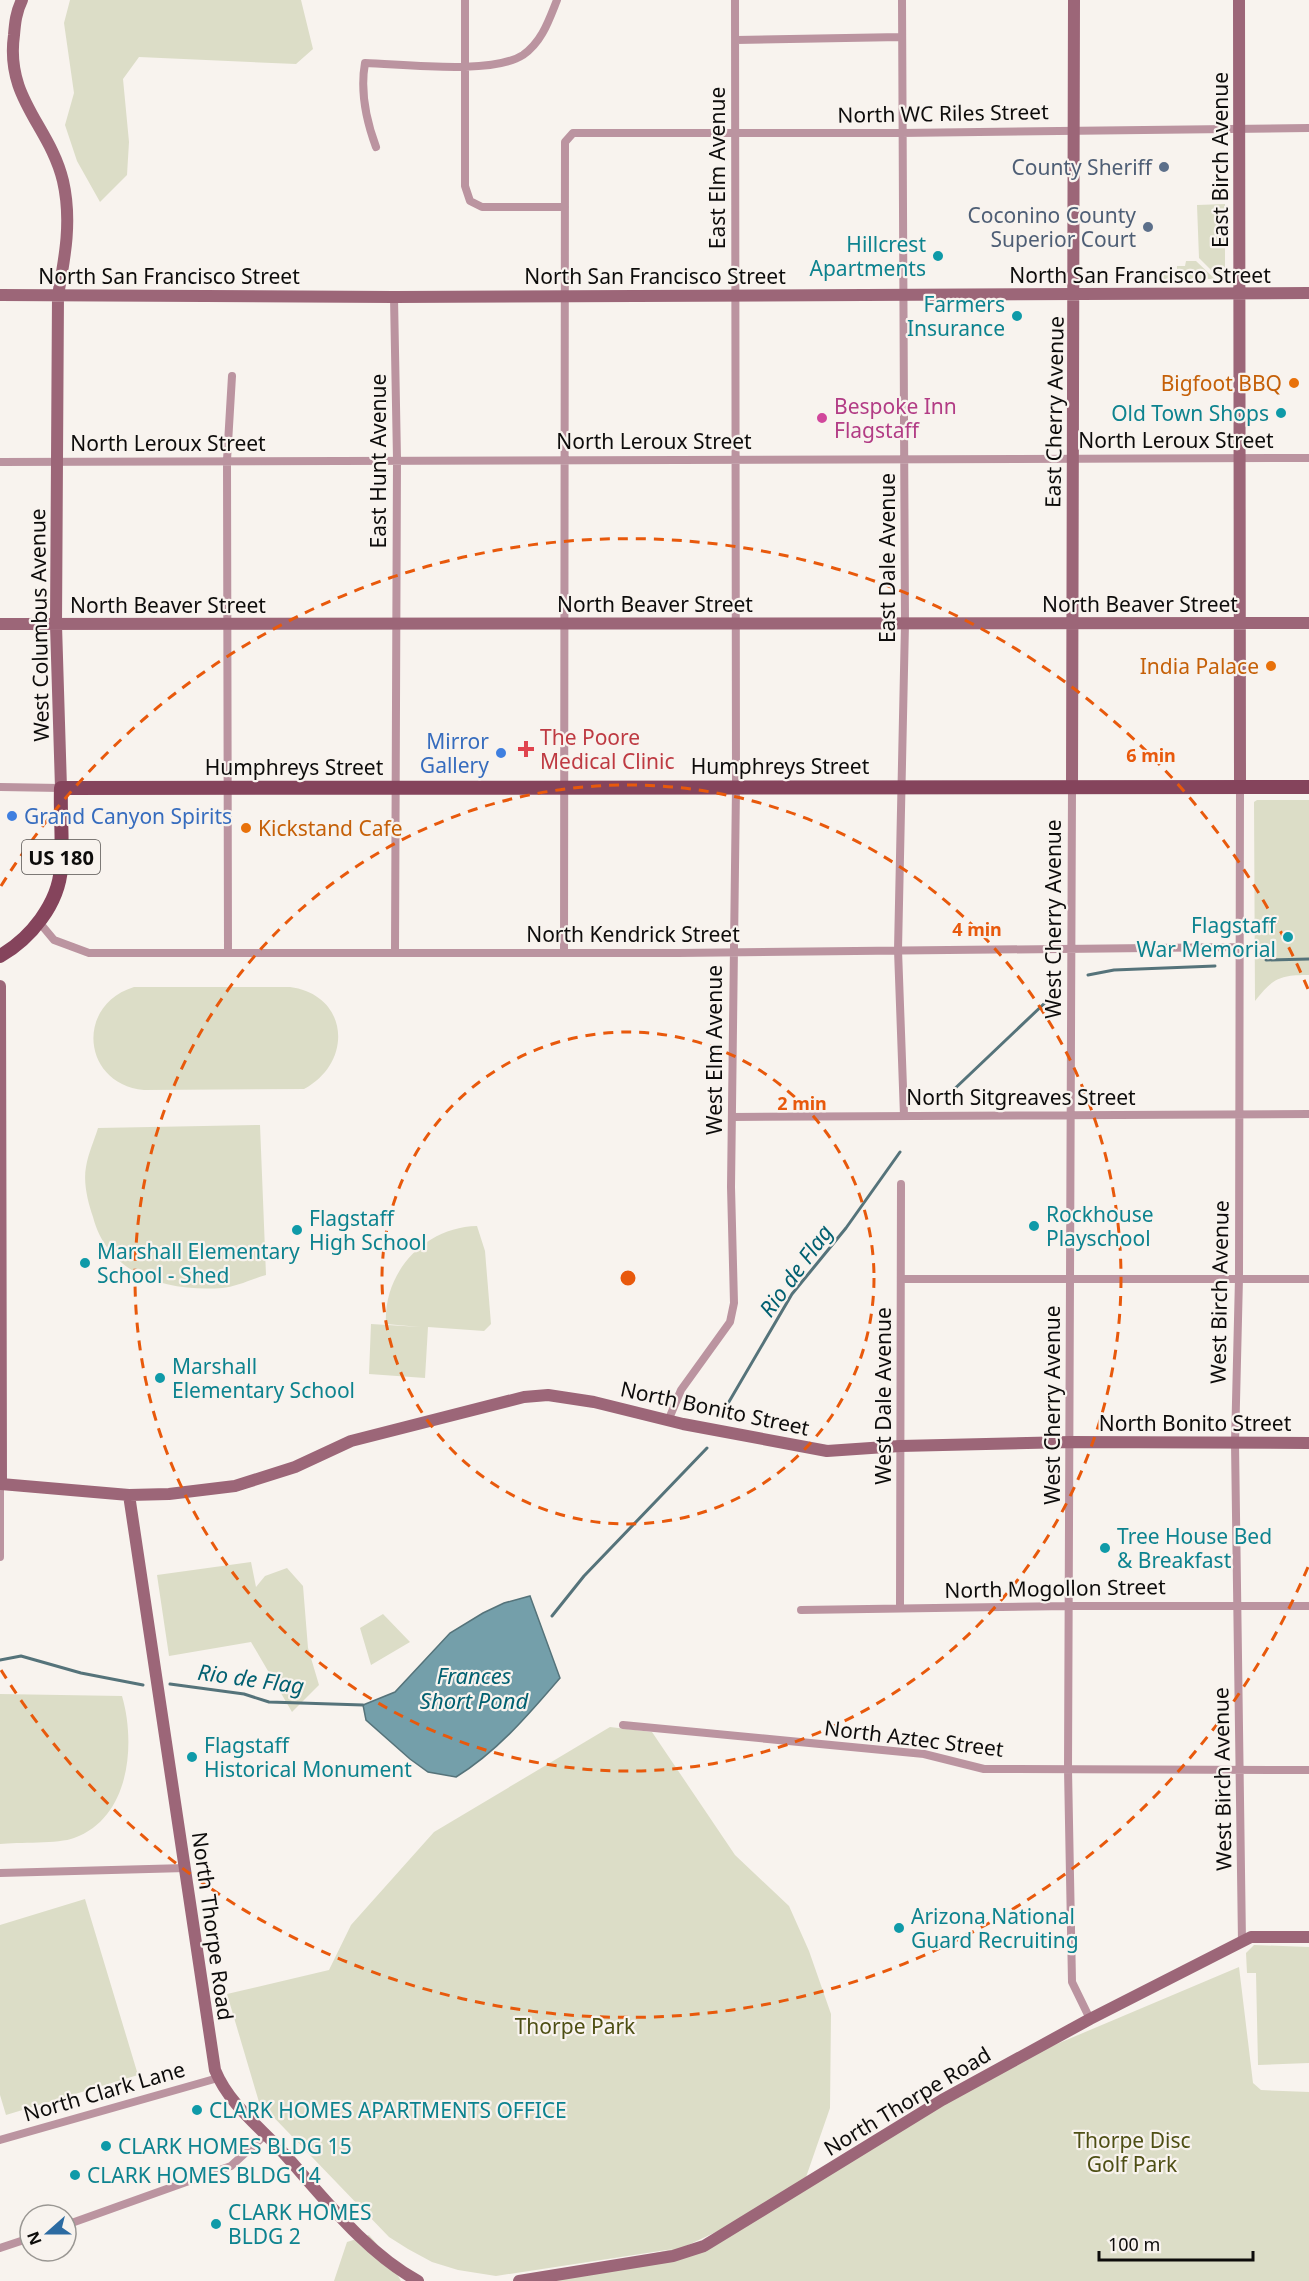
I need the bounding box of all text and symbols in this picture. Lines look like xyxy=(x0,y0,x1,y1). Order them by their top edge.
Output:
street label: East Birch Avenue xyxy=(1206,72,1234,248)
street label: East Elm Avenue xyxy=(703,87,731,249)
street label: North WC Riles Street xyxy=(837,97,1049,129)
place label: County Sheriff xyxy=(1011,153,1154,181)
marker: County Sheriff xyxy=(1157,160,1171,174)
place label: Coconino County Superior Court xyxy=(967,201,1136,253)
marker: Coconino County Superior Court xyxy=(1141,220,1155,234)
place label: Hillcrest Apartments xyxy=(810,230,926,282)
marker: Hillcrest Apartments xyxy=(931,249,945,263)
street label: North San Francisco Street xyxy=(1009,261,1271,289)
street label: North San Francisco Street xyxy=(38,262,300,290)
street label: North San Francisco Street xyxy=(524,262,786,290)
place label: Farmers Insurance xyxy=(907,290,1005,342)
marker: Farmers Insurance xyxy=(1010,309,1024,323)
street label: East Cherry Avenue xyxy=(1038,316,1070,508)
place label: Bigfoot BBQ xyxy=(1161,369,1282,397)
street label: East Hunt Avenue xyxy=(364,374,392,548)
marker: Bigfoot BBQ xyxy=(1287,376,1301,390)
place label: Bespoke Inn Flagstaff xyxy=(834,392,957,444)
place label: Old Town Shops xyxy=(1111,399,1269,427)
marker: Old Town Shops xyxy=(1274,406,1288,420)
marker: Bespoke Inn Flagstaff xyxy=(815,411,829,425)
street label: North Leroux Street xyxy=(1078,426,1274,454)
street label: North Leroux Street xyxy=(556,427,752,455)
street label: North Leroux Street xyxy=(70,429,266,457)
street label: East Dale Avenue xyxy=(873,473,901,643)
street label: West Columbus Avenue xyxy=(23,508,55,742)
street label: North Beaver Street xyxy=(557,590,753,618)
street label: North Beaver Street xyxy=(1042,590,1238,618)
street label: North Beaver Street xyxy=(70,591,266,619)
place label: India Palace xyxy=(1140,652,1259,680)
marker: India Palace xyxy=(1264,659,1278,673)
place label: The Poore Medical Clinic xyxy=(540,723,675,775)
place label: Mirror Gallery xyxy=(420,727,489,779)
marker: The Poore Medical Clinic xyxy=(517,740,535,758)
text: 6 min xyxy=(1126,743,1176,767)
marker: Mirror Gallery xyxy=(494,746,508,760)
street label: Humphreys Street xyxy=(691,752,870,780)
street label: Humphreys Street xyxy=(205,753,384,781)
place label: Grand Canyon Spirits xyxy=(24,802,232,830)
marker: Grand Canyon Spirits xyxy=(5,809,19,823)
place label: Kickstand Cafe xyxy=(258,814,403,842)
street label: West Cherry Avenue xyxy=(1039,819,1067,1019)
marker: Kickstand Cafe xyxy=(239,821,253,835)
road number: US 180 xyxy=(22,840,100,874)
place label: Flagstaff War Memorial xyxy=(1136,911,1278,963)
text: 4 min xyxy=(952,917,1002,941)
street label: North Kendrick Street xyxy=(526,920,740,948)
marker: Flagstaff War Memorial xyxy=(1281,930,1295,944)
street label: West Elm Avenue xyxy=(700,965,728,1135)
street label: North Sitgreaves Street xyxy=(906,1083,1136,1111)
text: 2 min xyxy=(777,1091,827,1115)
place label: Rockhouse Playschool xyxy=(1046,1200,1154,1252)
street label: West Birch Avenue xyxy=(1203,1200,1235,1384)
place label: Flagstaff High School xyxy=(309,1204,427,1256)
water label: Rio de Flag xyxy=(751,1218,839,1322)
marker: Rockhouse Playschool xyxy=(1027,1219,1041,1233)
marker: Flagstaff High School xyxy=(290,1223,304,1237)
place label: Marshall Elementary School - Shed xyxy=(97,1237,300,1289)
marker: Marshall Elementary School - Shed xyxy=(78,1256,92,1270)
centre of rings xyxy=(618,1268,638,1288)
street label: West Cherry Avenue xyxy=(1038,1305,1066,1505)
street label: West Dale Avenue xyxy=(869,1307,897,1485)
place label: Marshall Elementary School xyxy=(172,1352,355,1404)
marker: Marshall Elementary School xyxy=(153,1371,167,1385)
street label: North Bonito Street xyxy=(618,1374,812,1442)
street label: North Bonito Street xyxy=(1099,1409,1292,1437)
place label: Tree House Bed & Breakfast xyxy=(1117,1522,1272,1574)
marker: Tree House Bed & Breakfast xyxy=(1098,1541,1112,1555)
street label: North Mogollon Street xyxy=(944,1572,1166,1604)
water label: Rio de Flag xyxy=(196,1656,306,1700)
water label: Frances Short Pond xyxy=(420,1660,529,1715)
street label: West Birch Avenue xyxy=(1206,1687,1238,1871)
street label: North Aztec Street xyxy=(823,1713,1006,1763)
place label: Flagstaff Historical Monument xyxy=(204,1731,412,1783)
marker: Flagstaff Historical Monument xyxy=(185,1750,199,1764)
street label: North Thorpe Road xyxy=(186,1830,240,2022)
place label: Arizona National Guard Recruiting xyxy=(911,1902,1079,1954)
marker: Arizona National Guard Recruiting xyxy=(892,1921,906,1935)
park label: Thorpe Park xyxy=(515,2012,636,2040)
street label: North Thorpe Road xyxy=(818,2040,996,2162)
street label: North Clark Lane xyxy=(20,2055,188,2127)
place label: CLARK HOMES APARTMENTS OFFICE xyxy=(209,2096,567,2124)
marker: CLARK HOMES APARTMENTS OFFICE xyxy=(190,2103,204,2117)
park label: Thorpe Disc Golf Park xyxy=(1073,2126,1191,2178)
place label: CLARK HOMES BLDG 15 xyxy=(118,2132,352,2160)
marker: CLARK HOMES BLDG 15 xyxy=(99,2139,113,2153)
place label: CLARK HOMES BLDG 14 xyxy=(87,2161,321,2189)
marker: CLARK HOMES BLDG 14 xyxy=(68,2168,82,2182)
place label: CLARK HOMES BLDG 2 xyxy=(228,2198,371,2250)
north arrow xyxy=(18,2203,78,2263)
marker: CLARK HOMES BLDG 2 xyxy=(209,2217,223,2231)
scale bar xyxy=(1099,2224,1254,2262)
text: N xyxy=(21,2228,47,2248)
text: 100 m xyxy=(1108,2232,1160,2256)

